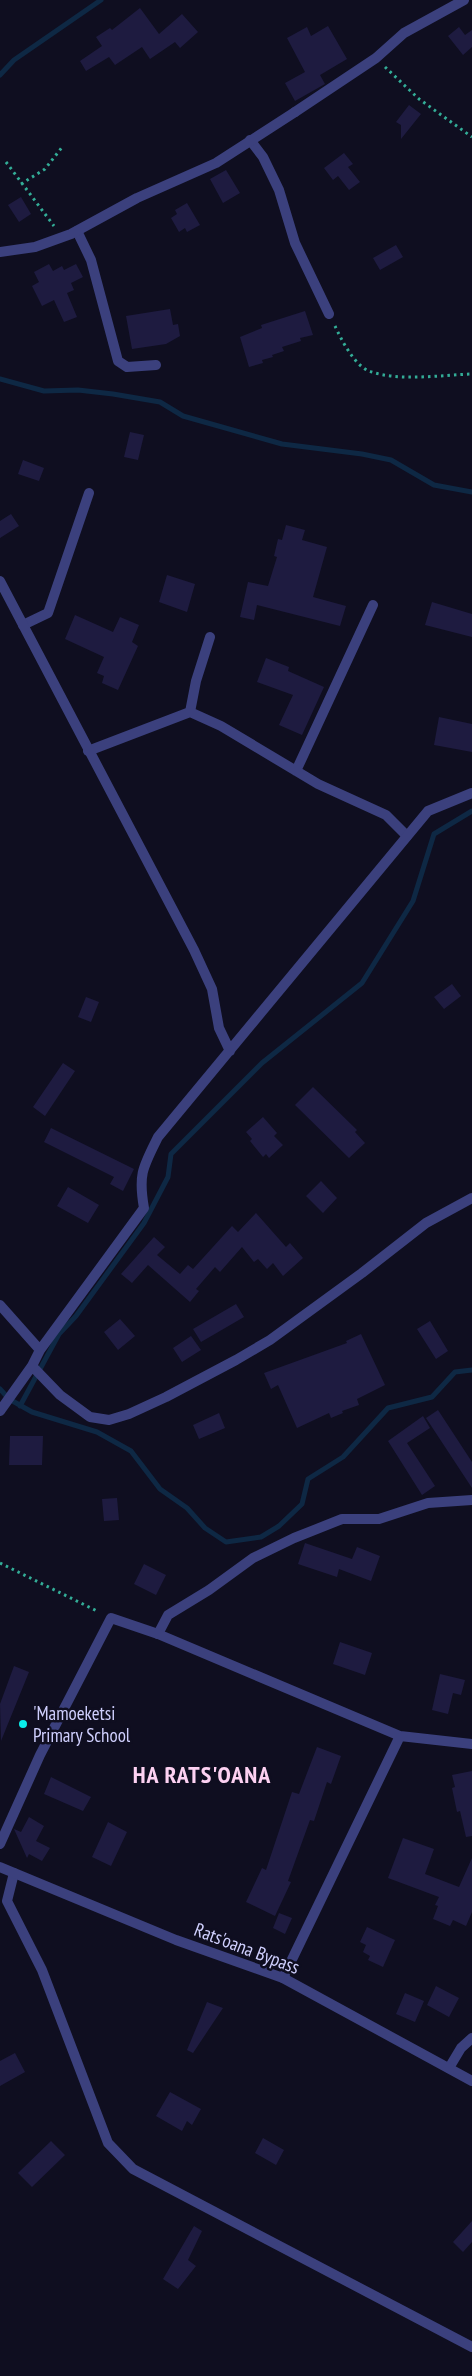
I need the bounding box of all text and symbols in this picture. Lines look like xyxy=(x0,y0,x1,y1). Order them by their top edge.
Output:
place label: 'Mamoeketsi Primary School xyxy=(33,1701,131,1747)
marker: 'Mamoeketsi Primary School xyxy=(17,1718,29,1730)
district label: HA RATS'OANA xyxy=(133,1759,271,1790)
street label: Rats'oana Bypass xyxy=(191,1917,303,1979)

